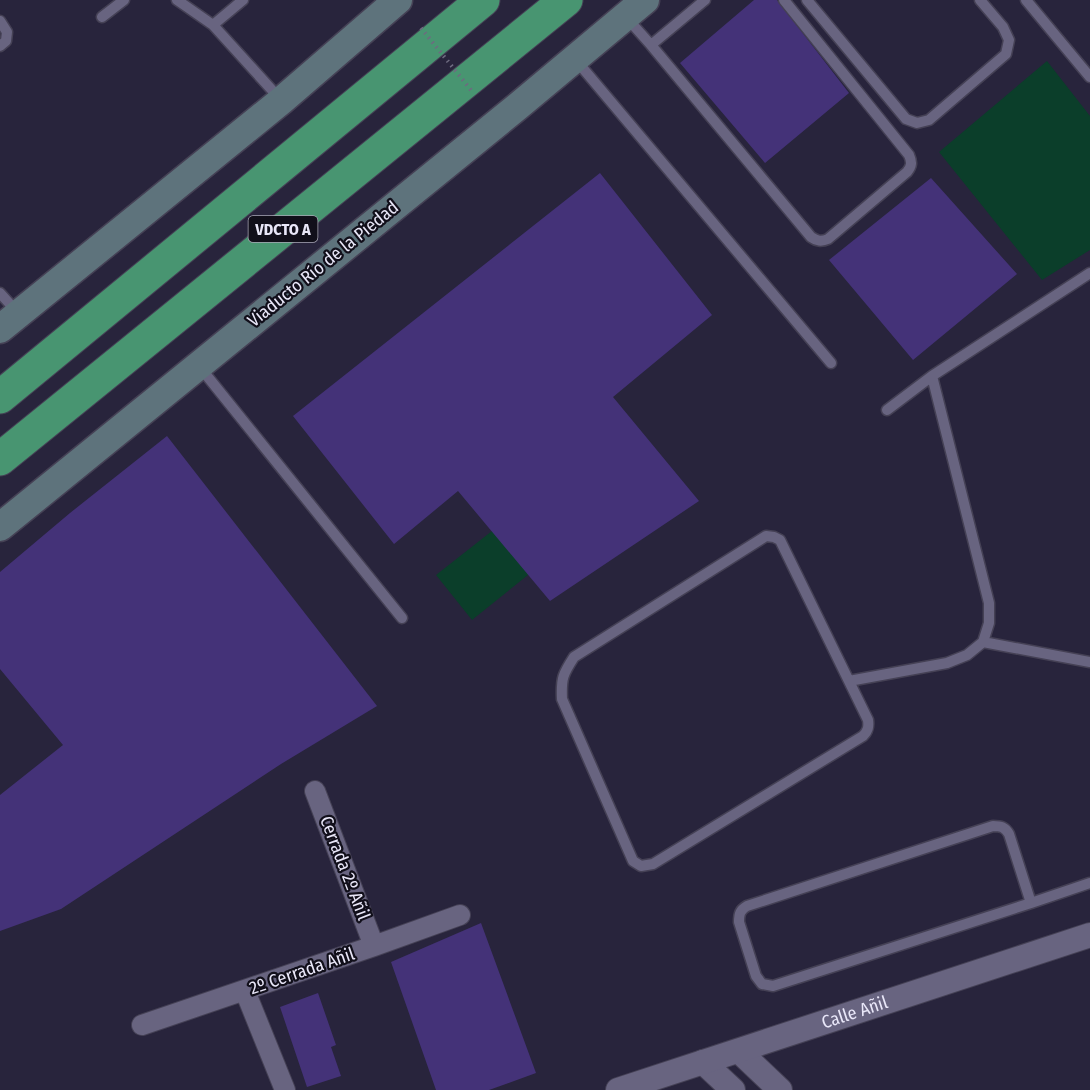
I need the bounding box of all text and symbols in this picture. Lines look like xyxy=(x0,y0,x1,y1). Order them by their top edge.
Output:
street label: Viaducto Río de la Piedad xyxy=(243,196,403,332)
road number: VDCTO A xyxy=(248,216,318,242)
street label: Cerrada 2º Añil xyxy=(315,813,375,923)
street label: 2º Cerrada Añil xyxy=(247,943,358,999)
street label: Calle Añil xyxy=(819,991,891,1033)

